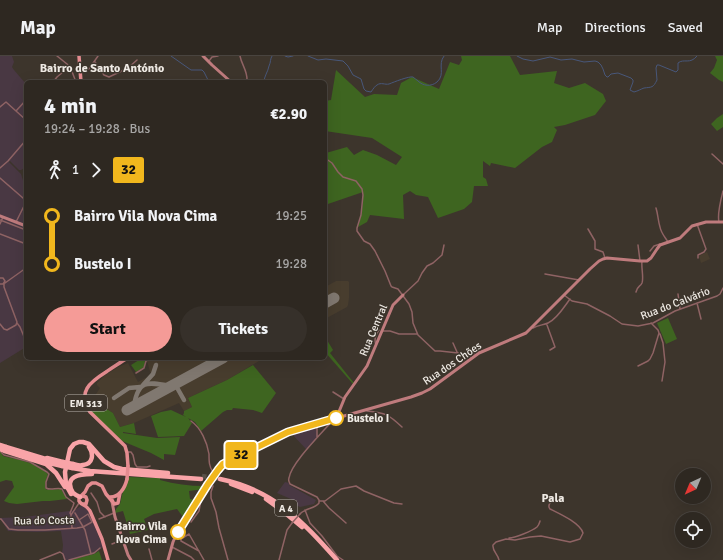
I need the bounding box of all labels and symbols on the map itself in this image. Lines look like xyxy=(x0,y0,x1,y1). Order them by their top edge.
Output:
district label: Bairro de Santo António xyxy=(40,61,164,76)
street label: Rua do Calvário xyxy=(639,284,712,323)
street label: Rua Central xyxy=(357,302,390,358)
street label: Rua dos Chões xyxy=(421,339,484,388)
road number: EM 313 xyxy=(65,395,107,411)
marker: Bustelo I xyxy=(328,410,344,426)
place label: Bustelo I xyxy=(347,412,389,425)
line badge: 32 xyxy=(223,442,259,468)
north arrow xyxy=(675,468,711,504)
district label: Pala xyxy=(542,491,564,506)
road number: A 4 xyxy=(275,500,297,516)
street label: Rua do Costa xyxy=(13,513,75,528)
place label: Bairro Vila Nova Cima xyxy=(115,520,167,546)
marker: Bairro Vila Nova Cima xyxy=(170,524,186,540)

